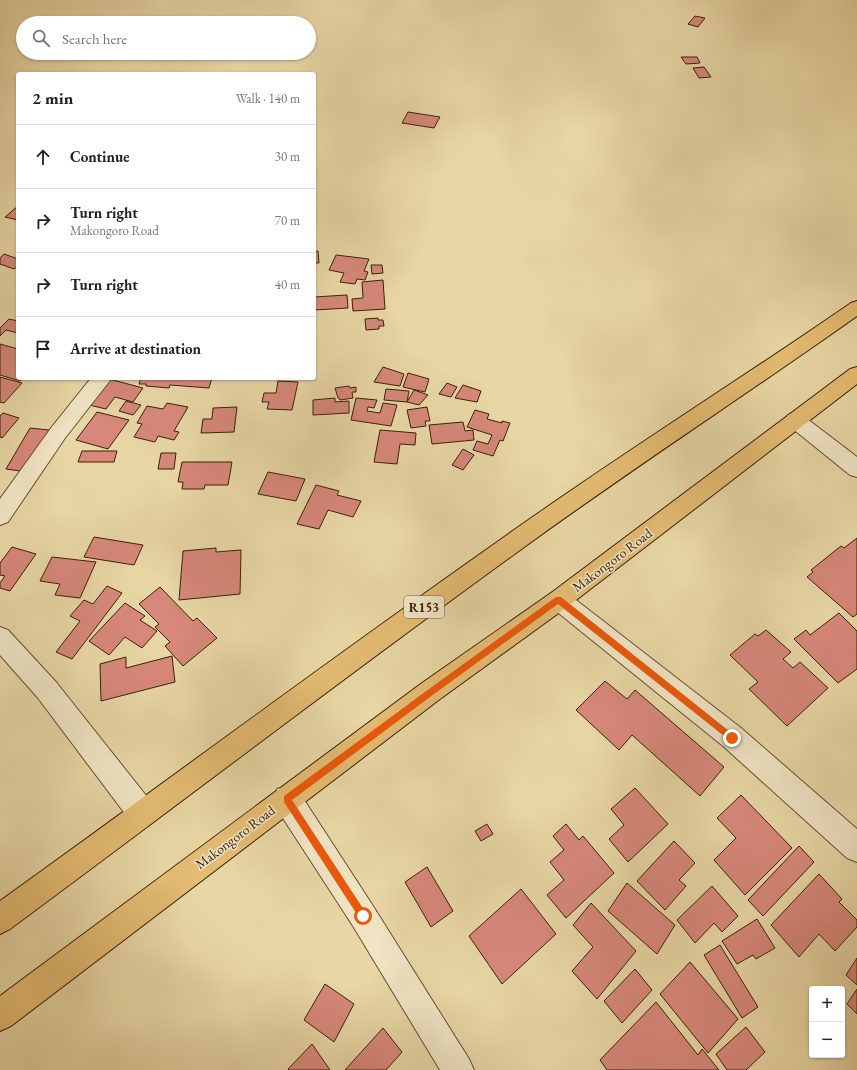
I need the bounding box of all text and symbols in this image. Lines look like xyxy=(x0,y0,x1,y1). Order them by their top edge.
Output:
search box xyxy=(16,16,316,60)
icon: search xyxy=(30,27,52,49)
text: Search here xyxy=(62,29,127,48)
text: 2 min xyxy=(32,87,73,109)
text: Walk · 140 m xyxy=(236,90,300,107)
icon: ahead xyxy=(32,146,54,168)
text: Continue xyxy=(70,147,130,166)
text: 30 m xyxy=(275,148,300,165)
text: Turn right xyxy=(70,203,138,222)
icon: right xyxy=(32,210,54,232)
text: 70 m xyxy=(275,212,300,229)
text: Makongoro Road xyxy=(70,222,159,239)
icon: right xyxy=(32,274,54,296)
text: Turn right xyxy=(70,275,138,294)
text: 40 m xyxy=(275,276,300,293)
icon: arrive xyxy=(32,338,54,360)
text: Arrive at destination xyxy=(70,339,201,358)
street label: Makongoro Road xyxy=(568,524,656,596)
road number: R153 xyxy=(404,596,444,618)
route end xyxy=(723,729,741,747)
street label: Makongoro Road xyxy=(191,801,279,873)
route start xyxy=(354,907,372,925)
map controls xyxy=(809,986,845,1058)
button: + xyxy=(809,986,845,1022)
button: − xyxy=(809,1022,845,1058)

